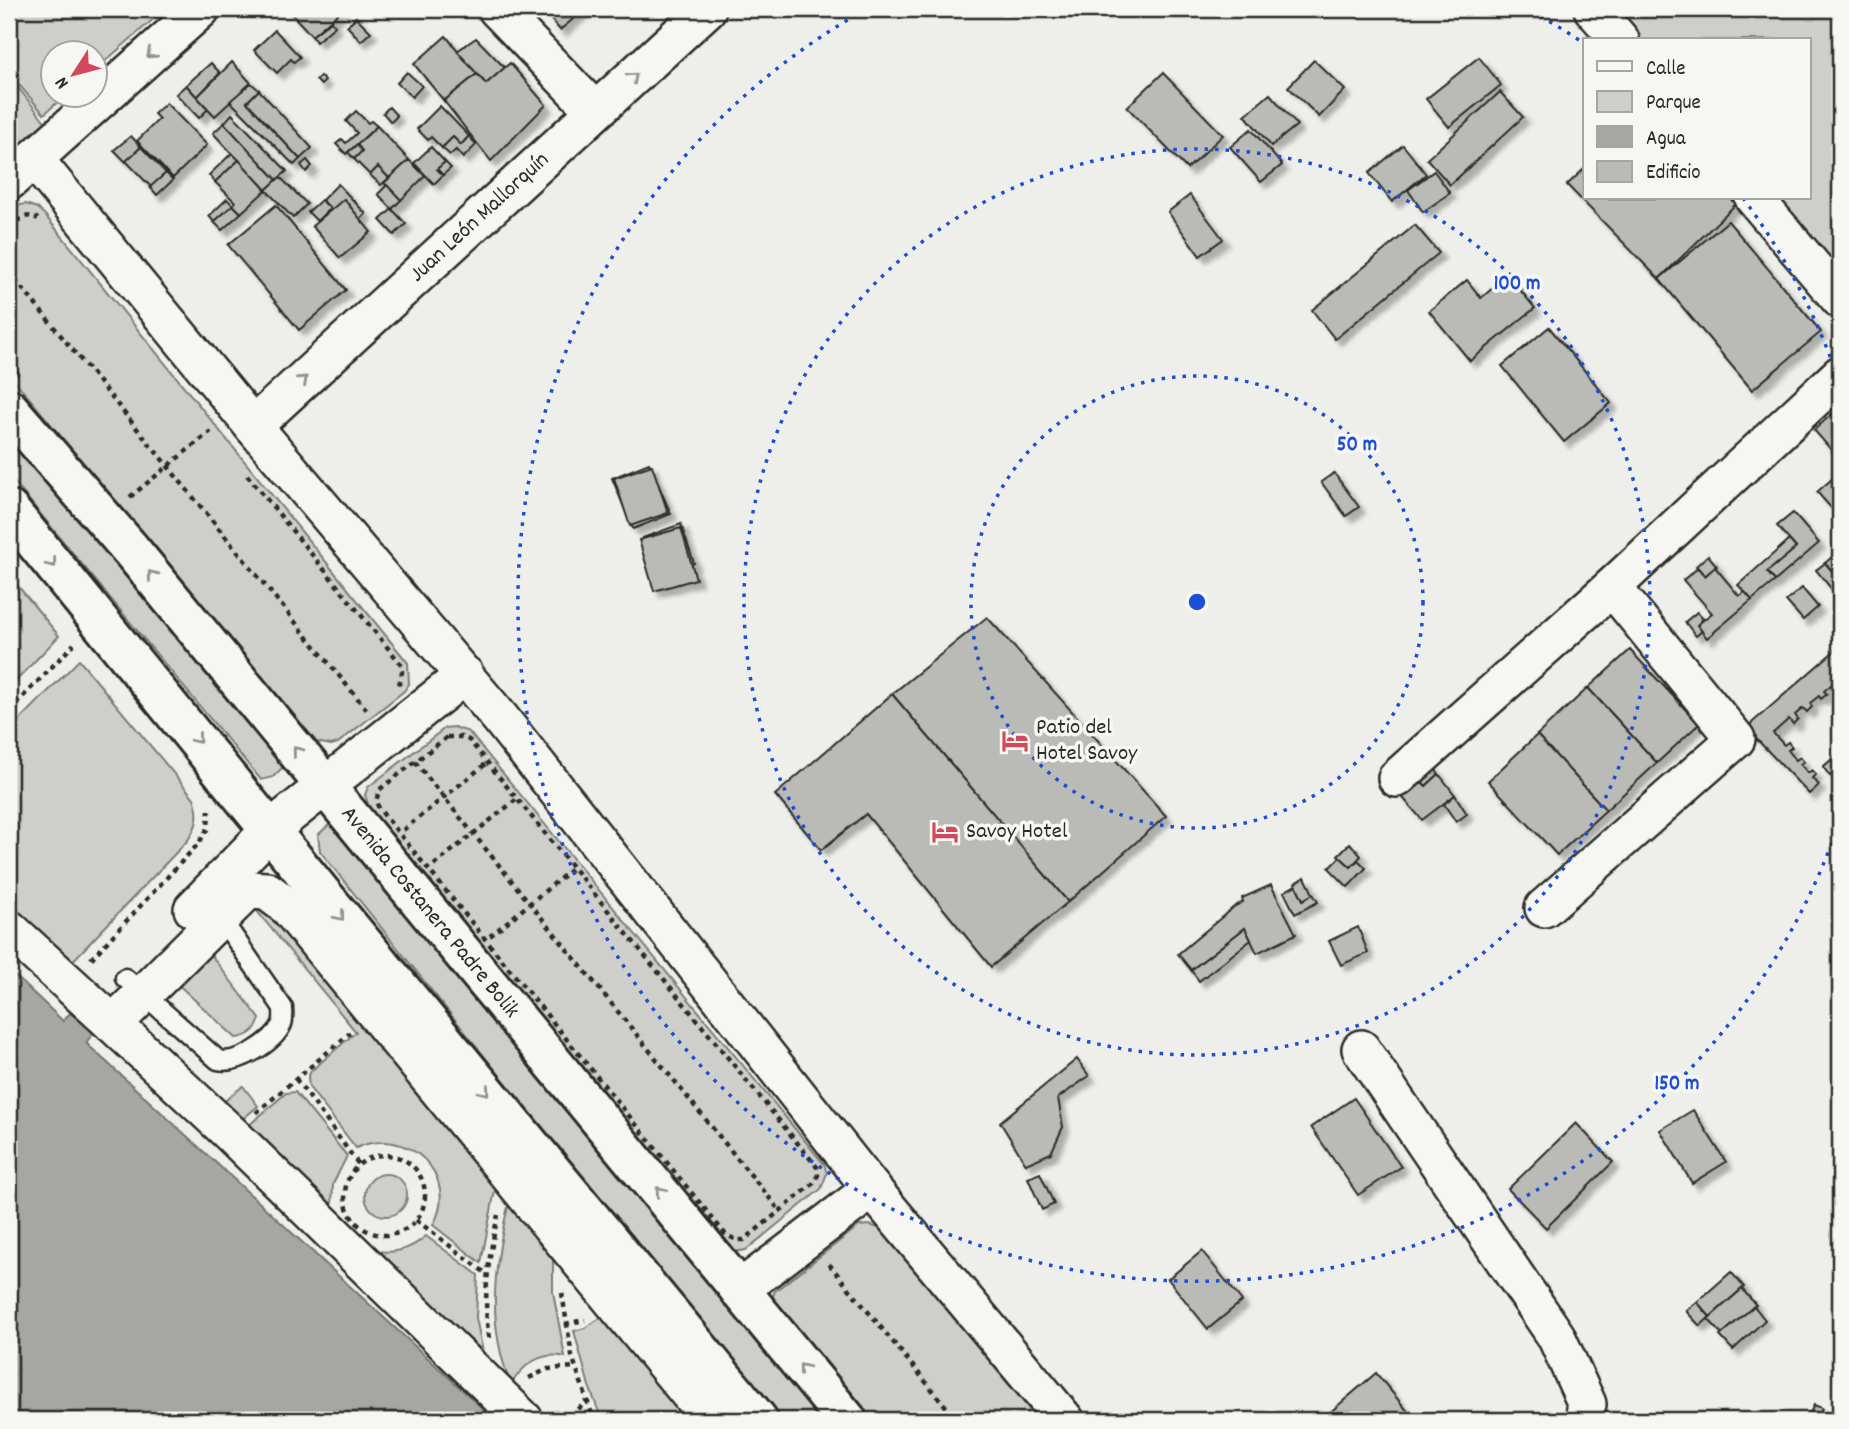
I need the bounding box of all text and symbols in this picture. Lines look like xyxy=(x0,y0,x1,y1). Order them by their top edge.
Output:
north arrow xyxy=(38,38,108,108)
legend xyxy=(1583,38,1811,200)
one-way arrow xyxy=(146,46,159,59)
text: Calle xyxy=(1646,55,1685,85)
text: N xyxy=(49,70,77,94)
one-way arrow xyxy=(625,72,638,85)
text: Parque xyxy=(1646,89,1701,119)
text: Agua xyxy=(1646,125,1687,155)
street label: Juan León Mallorquín xyxy=(402,145,557,291)
text: Edificio xyxy=(1646,159,1701,189)
text: 100 m xyxy=(1494,270,1540,300)
one-way arrow xyxy=(295,376,308,388)
text: 50 m xyxy=(1337,431,1377,461)
one-way arrow xyxy=(44,555,56,568)
one-way arrow xyxy=(148,571,161,583)
centre of rings xyxy=(1185,590,1209,614)
place label: Patio del Hotel Savoy xyxy=(1036,712,1138,771)
hotel icon: Patio del Hotel Savoy xyxy=(1000,726,1030,756)
one-way arrow xyxy=(189,730,201,743)
one-way arrow xyxy=(292,747,305,759)
street label: Avenida Costanera Padre Bolik xyxy=(332,799,527,1026)
place label: Savoy Hotel xyxy=(966,816,1068,849)
hotel icon: Savoy Hotel xyxy=(930,817,960,847)
one-way arrow xyxy=(332,907,344,920)
text: 150 m xyxy=(1654,1070,1700,1100)
one-way arrow xyxy=(477,1082,489,1095)
one-way arrow xyxy=(656,1187,668,1200)
one-way arrow xyxy=(799,1363,811,1376)

